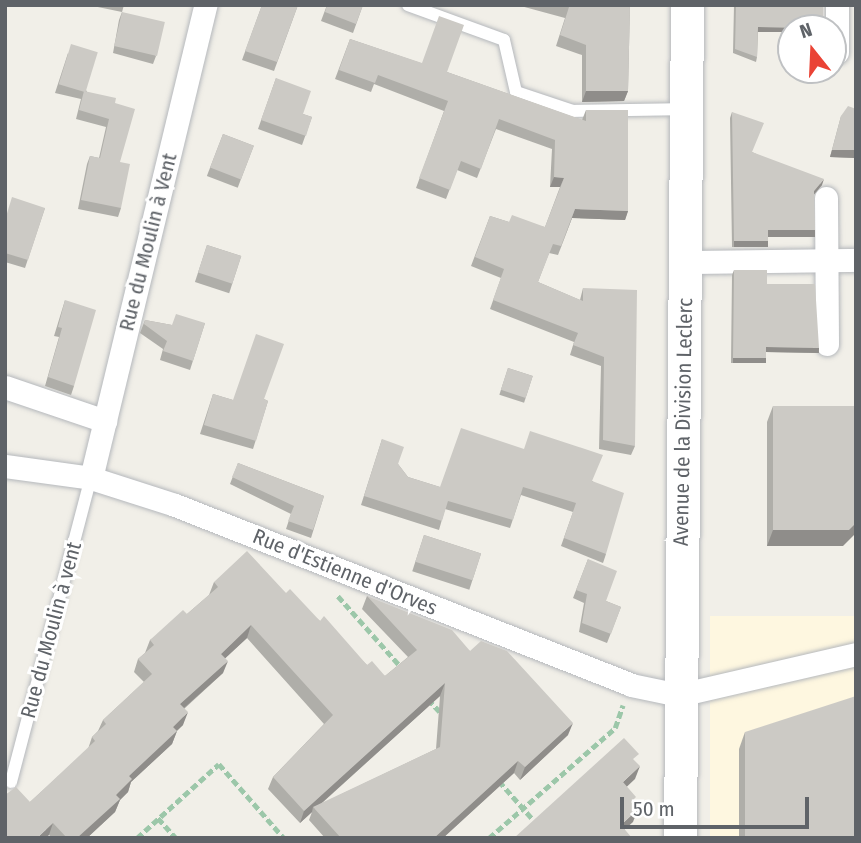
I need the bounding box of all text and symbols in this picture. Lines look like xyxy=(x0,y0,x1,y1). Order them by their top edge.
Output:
north arrow xyxy=(777,14,847,84)
text: N xyxy=(797,18,815,43)
street label: Rue du Moulin à Vent xyxy=(114,150,182,334)
street label: Avenue de la Division Leclerc xyxy=(668,298,698,546)
street label: Rue d'Estienne d'Orves xyxy=(249,524,441,620)
street label: Rue du Moulin à vent xyxy=(15,539,87,721)
scale bar xyxy=(623,784,812,828)
text: 50 m xyxy=(633,796,675,822)

